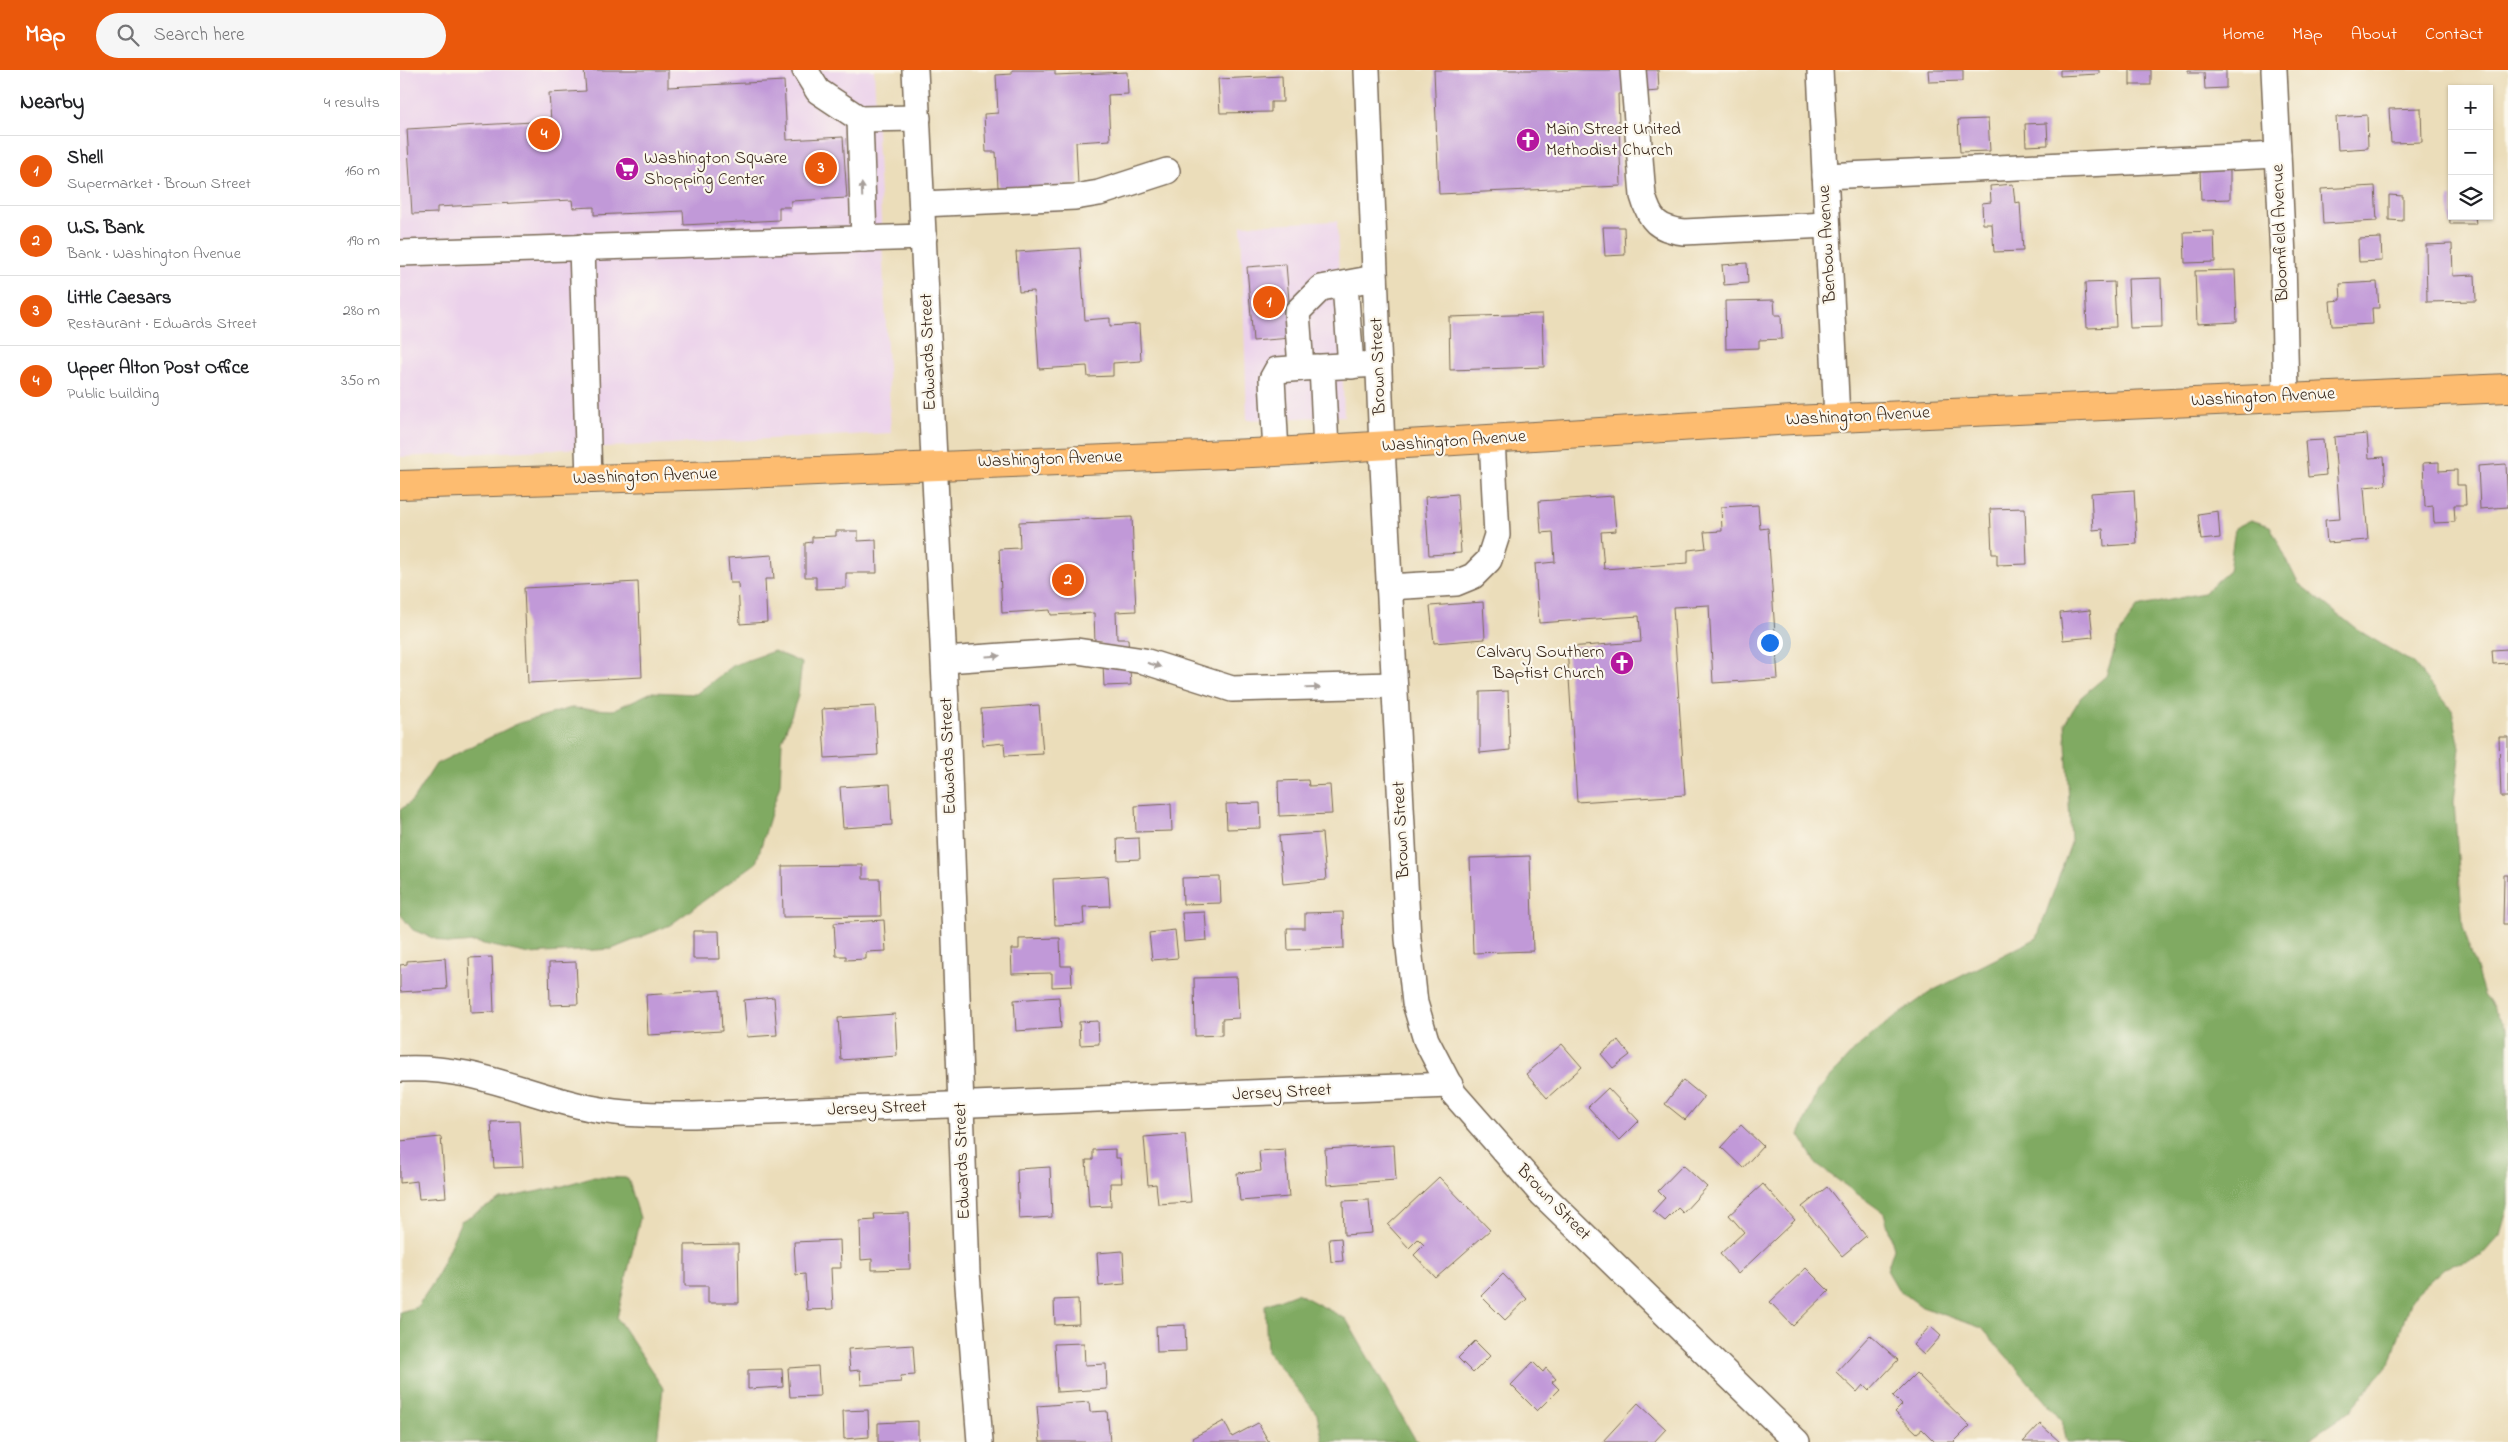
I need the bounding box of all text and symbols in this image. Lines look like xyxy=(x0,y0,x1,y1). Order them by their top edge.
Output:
search box xyxy=(96,13,446,58)
text: Map xyxy=(25,18,66,53)
icon: search xyxy=(114,21,142,49)
text: Search here xyxy=(154,22,245,49)
text: Home xyxy=(2223,22,2264,48)
text: Map xyxy=(2292,22,2323,48)
text: About xyxy=(2351,22,2397,48)
text: Contact xyxy=(2425,22,2483,48)
map controls xyxy=(2448,85,2493,220)
button: + xyxy=(2448,85,2493,130)
text: Nearby xyxy=(20,88,84,118)
text: 4 results xyxy=(324,91,380,115)
pin: 4 xyxy=(528,115,560,153)
place label: Main Street United Methodist Church xyxy=(1546,117,1681,164)
church icon: Main Street United Methodist Church xyxy=(1515,127,1541,153)
button: − xyxy=(2448,130,2493,175)
text: Shell xyxy=(67,145,103,172)
place label: Washington Square Shopping Center xyxy=(644,146,788,194)
pin: 3 xyxy=(805,149,837,187)
supermarket icon: Washington Square Shopping Center xyxy=(614,156,640,182)
text: 1 xyxy=(33,159,39,183)
text: 160 m xyxy=(345,159,380,183)
street label: Bloomfield Avenue xyxy=(2266,163,2296,303)
text: Supermarket · Brown Street xyxy=(67,172,251,196)
button: layers xyxy=(2448,175,2493,220)
one-way arrow xyxy=(858,182,866,198)
street label: Benbow Avenue xyxy=(1812,183,1844,305)
text: U.S. Bank xyxy=(67,215,144,242)
text: 2 xyxy=(32,229,40,253)
text: 190 m xyxy=(347,229,380,253)
text: Bank · Washington Avenue xyxy=(67,242,241,266)
pin: 1 xyxy=(1253,283,1285,321)
text: Little Caesars xyxy=(67,285,171,312)
street label: Edwards Street xyxy=(914,293,944,411)
text: 3 xyxy=(33,299,39,323)
text: 280 m xyxy=(343,299,380,323)
text: Restaurant · Edwards Street xyxy=(67,312,257,336)
street label: Brown Street xyxy=(1364,317,1394,416)
text: Upper Alton Post Office xyxy=(67,355,249,382)
text: 4 xyxy=(33,369,39,393)
text: 350 m xyxy=(341,369,380,393)
street label: Washington Avenue xyxy=(2190,381,2337,416)
text: Public building xyxy=(67,382,159,406)
street label: Washington Avenue xyxy=(1785,400,1932,435)
street label: Washington Avenue xyxy=(1381,424,1528,461)
street label: Washington Avenue xyxy=(977,444,1123,477)
street label: Washington Avenue xyxy=(572,461,718,494)
pin: 2 xyxy=(1052,561,1084,599)
your location xyxy=(1757,630,1783,656)
place label: Calvary Southern Baptist Church xyxy=(1476,640,1604,687)
church icon: Calvary Southern Baptist Church xyxy=(1609,650,1635,676)
one-way arrow xyxy=(986,652,1002,660)
one-way arrow xyxy=(1147,662,1162,669)
one-way arrow xyxy=(1305,683,1321,691)
street label: Edwards Street xyxy=(934,697,964,815)
street label: Brown Street xyxy=(1386,781,1418,880)
street label: Jersey Street xyxy=(1232,1077,1332,1109)
street label: Jersey Street xyxy=(827,1094,927,1124)
street label: Edwards Street xyxy=(948,1102,978,1220)
street label: Brown Street xyxy=(1509,1158,1596,1247)

